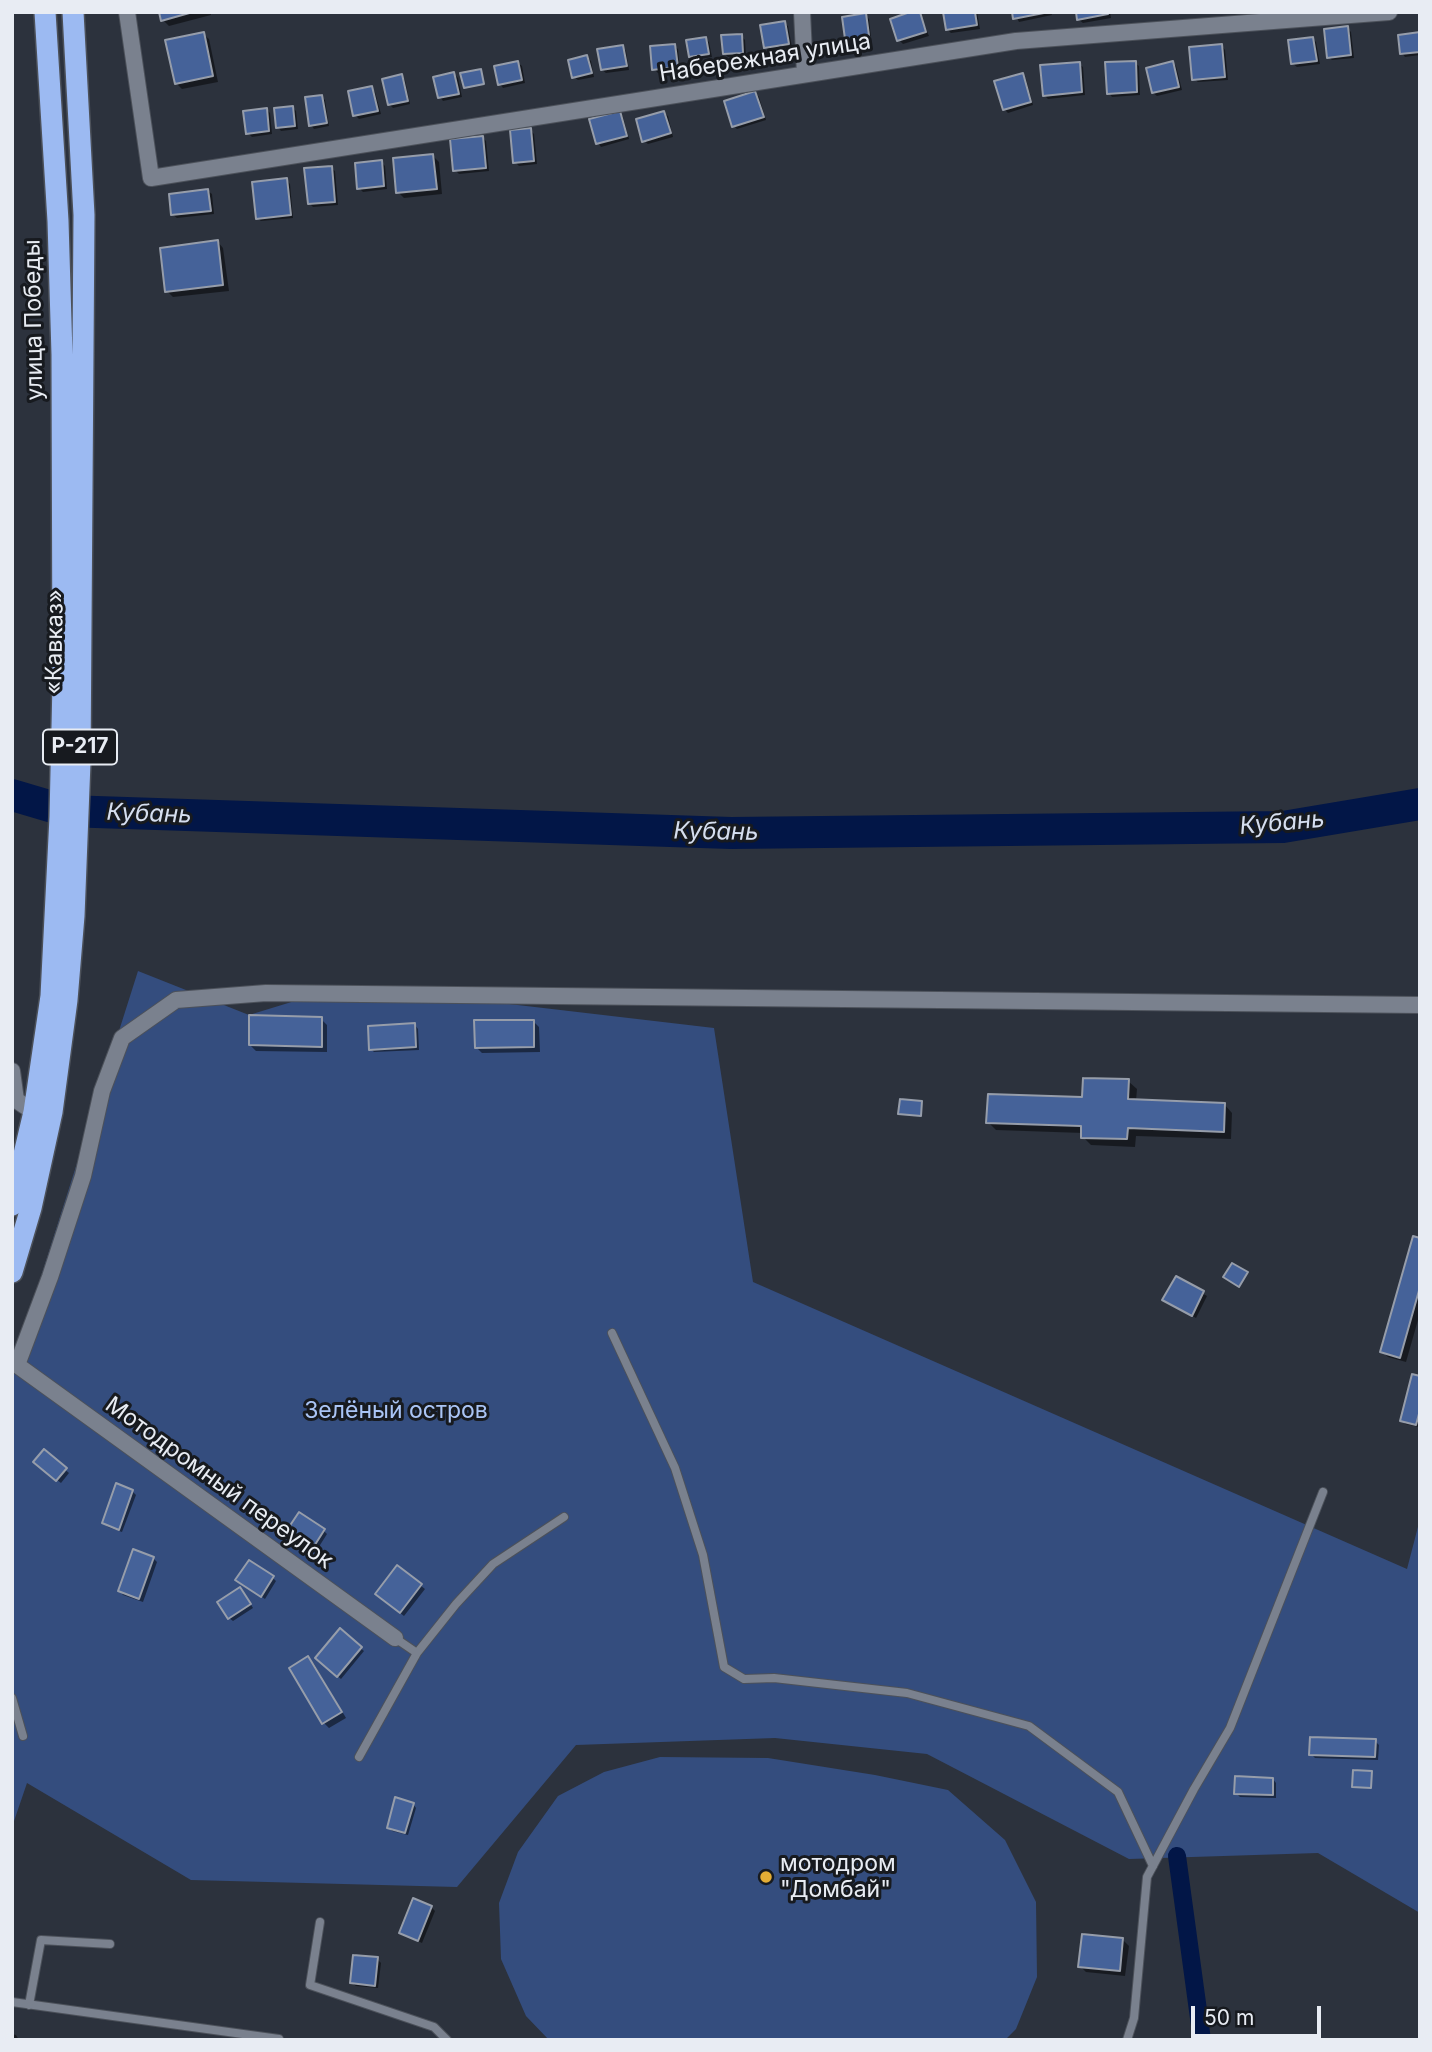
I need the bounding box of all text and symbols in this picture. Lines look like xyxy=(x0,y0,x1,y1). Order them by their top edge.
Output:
street label: Набережная улица xyxy=(657,28,873,88)
street label: улица Победы xyxy=(19,239,49,401)
street label: «Кавказ» xyxy=(40,589,70,695)
road number: Р-217 xyxy=(43,730,117,764)
water label: Кубань xyxy=(106,798,192,830)
water label: Кубань xyxy=(1238,805,1326,841)
water label: Кубань xyxy=(673,817,759,847)
street label: Мотодромный переулок xyxy=(100,1391,338,1575)
park label: Зелёный остров xyxy=(304,1397,488,1425)
place label: мотодром "Домбай" xyxy=(780,1850,896,1904)
marker: мотодром "Домбай" xyxy=(758,1869,774,1885)
scale bar xyxy=(1194,1993,1324,2037)
text: 50 m xyxy=(1204,2005,1254,2030)

